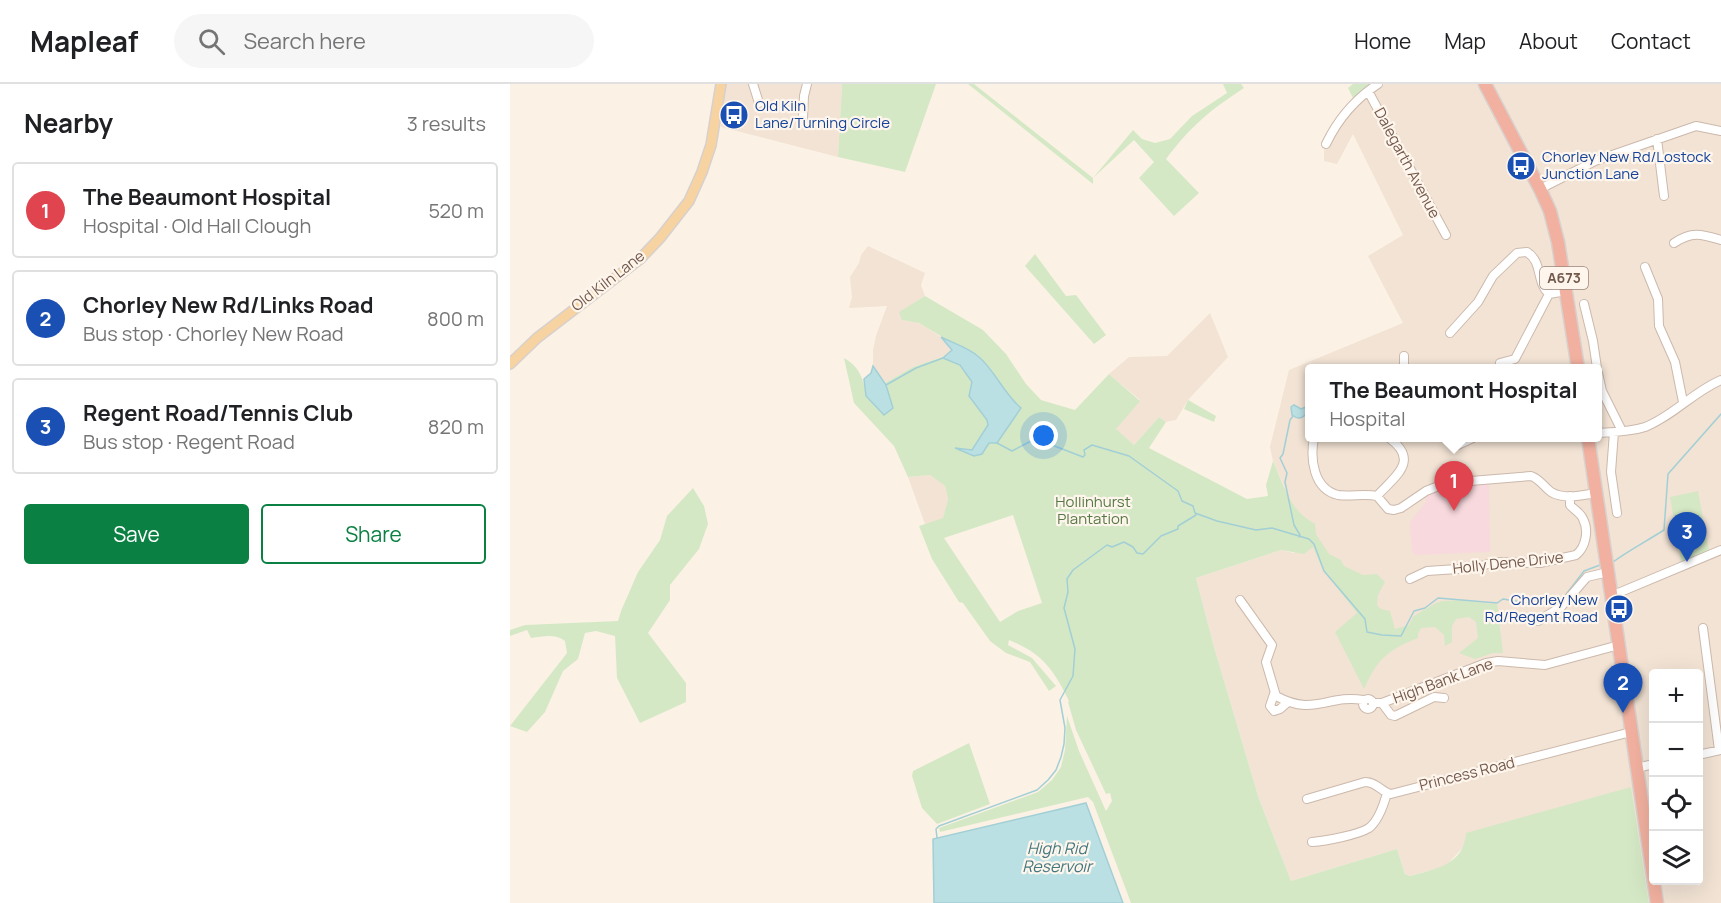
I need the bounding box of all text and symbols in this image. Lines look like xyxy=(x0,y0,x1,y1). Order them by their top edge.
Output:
search box xyxy=(174,14,594,68)
text: Mapleaf xyxy=(30,22,138,60)
icon: search xyxy=(195,25,228,58)
text: Search here xyxy=(243,26,366,56)
text: Home xyxy=(1354,27,1411,55)
text: Map xyxy=(1444,27,1486,55)
text: About xyxy=(1519,27,1578,55)
text: Contact xyxy=(1611,27,1691,55)
place label: Old Kiln Lane/Turning Circle xyxy=(755,95,890,133)
bus stop icon: Old Kiln Lane/Turning Circle xyxy=(718,99,750,131)
street label: Dalegarth Avenue xyxy=(1369,104,1446,222)
text: Nearby xyxy=(24,105,113,141)
text: 3 results xyxy=(407,110,486,137)
place label: Chorley New Rd/Lostock Junction Lane xyxy=(1542,146,1712,184)
bus stop icon: Chorley New Rd/Lostock Junction Lane xyxy=(1505,150,1537,182)
text: The Beaumont Hospital xyxy=(83,182,331,212)
text: 1 xyxy=(41,197,50,224)
text: 520 m xyxy=(428,197,484,224)
text: Hospital · Old Hall Clough xyxy=(83,212,311,239)
street label: Old Kiln Lane xyxy=(567,245,649,316)
road number: A673 xyxy=(1540,267,1588,289)
text: Chorley New Rd/Links Road xyxy=(83,290,374,320)
text: 2 xyxy=(40,305,51,332)
text: 800 m xyxy=(427,305,484,332)
text: Bus stop · Chorley New Road xyxy=(83,320,344,347)
popup xyxy=(1305,364,1602,442)
text: The Beaumont Hospital xyxy=(1329,375,1578,405)
text: Regent Road/Tennis Club xyxy=(83,398,353,428)
text: Hospital xyxy=(1329,405,1406,432)
text: 3 xyxy=(40,413,51,440)
text: 820 m xyxy=(428,413,484,440)
your location xyxy=(1029,421,1058,450)
text: Bus stop · Regent Road xyxy=(83,428,295,455)
pin: 1 xyxy=(1434,462,1474,511)
park label: Hollinhurst Plantation xyxy=(1055,491,1131,529)
button: Save xyxy=(24,504,249,564)
button: Share xyxy=(261,504,486,564)
pin: 3 xyxy=(1668,512,1706,562)
street label: Holly Dene Drive xyxy=(1451,546,1565,579)
place label: Chorley New Rd/Regent Road xyxy=(1485,589,1598,627)
bus stop icon: Chorley New Rd/Regent Road xyxy=(1603,593,1635,625)
street label: High Bank Lane xyxy=(1390,653,1496,708)
pin: 2 xyxy=(1604,664,1642,713)
map controls xyxy=(1649,669,1703,885)
button: + xyxy=(1649,669,1703,723)
button: − xyxy=(1649,723,1703,777)
street label: Princess Road xyxy=(1417,751,1517,796)
button: locate xyxy=(1649,777,1703,831)
button: layers xyxy=(1649,831,1703,885)
water label: High Rid Reservoir xyxy=(1022,837,1094,877)

